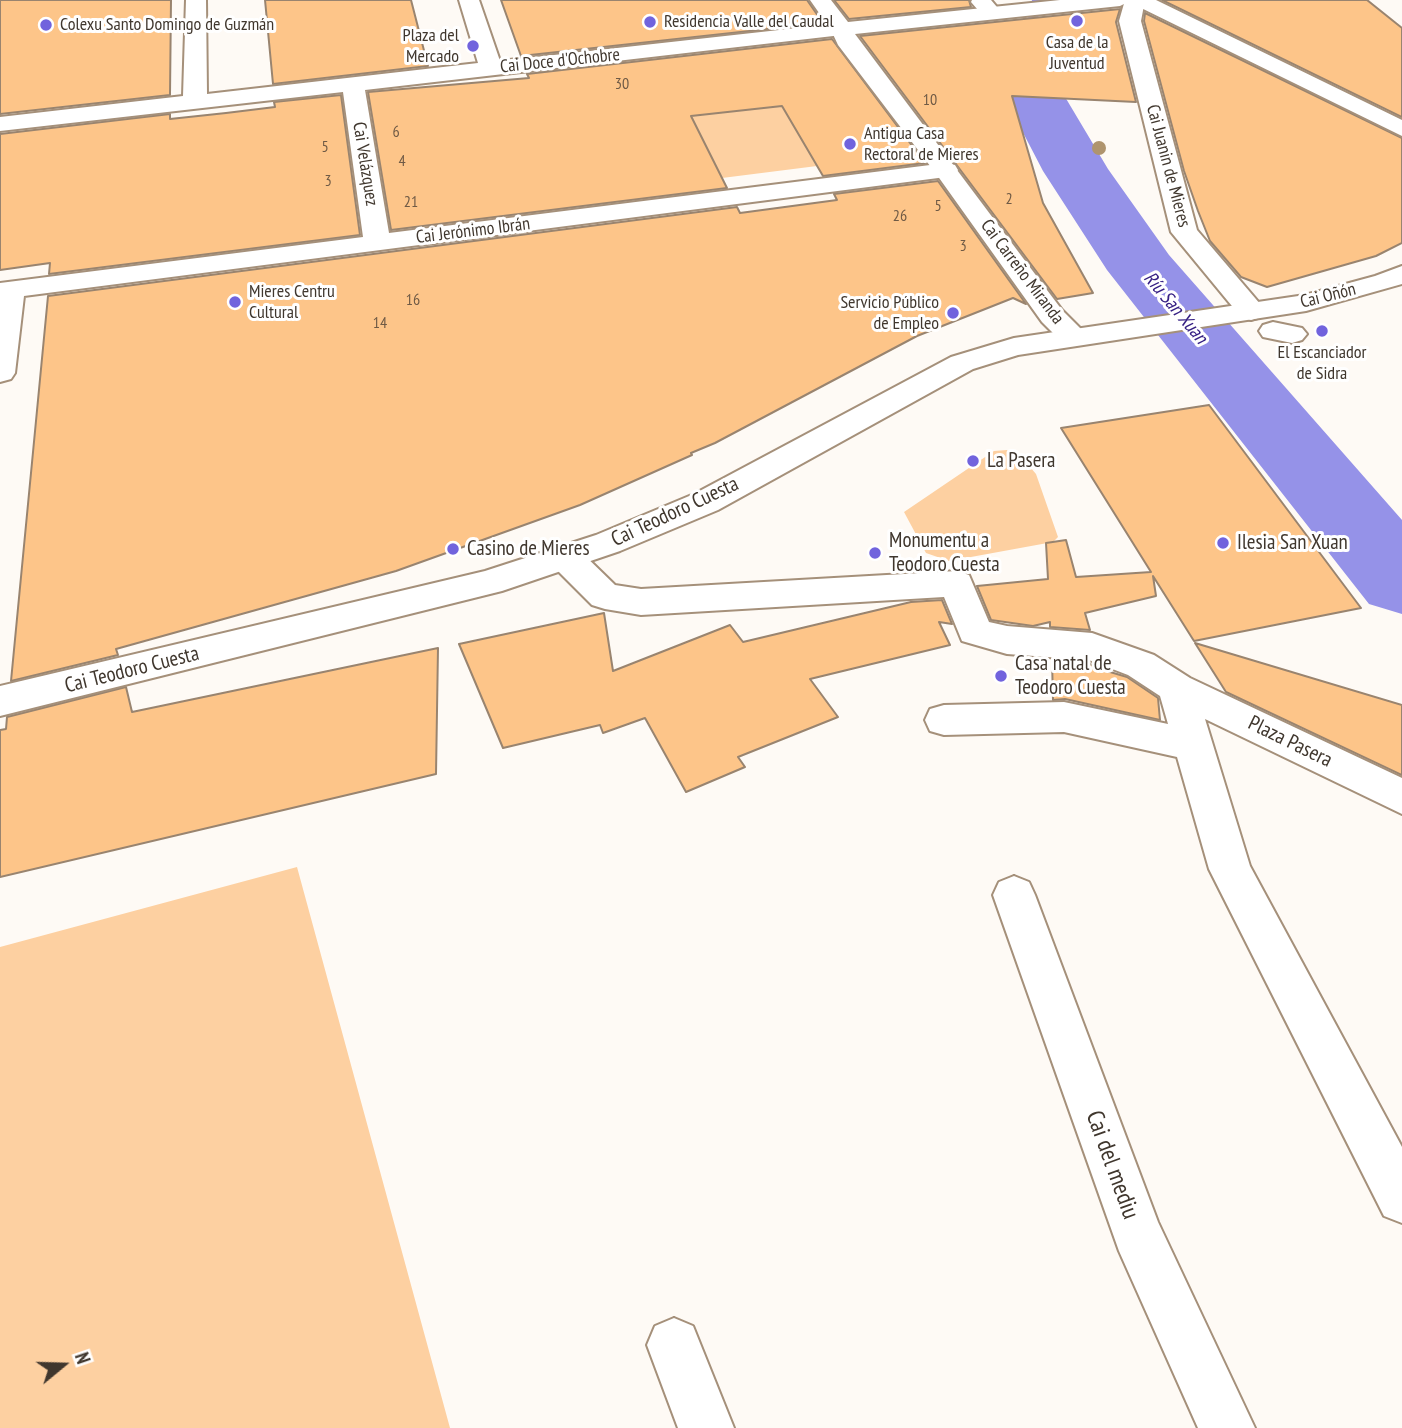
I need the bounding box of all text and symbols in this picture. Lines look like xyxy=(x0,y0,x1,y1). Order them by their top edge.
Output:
place label: Residencia Valle del Caudal xyxy=(664,11,834,33)
marker: Casa de la Juventud xyxy=(1069,13,1085,29)
place label: Colexu Santo Domingo de Guzmán xyxy=(60,14,274,36)
marker: Residencia Valle del Caudal xyxy=(642,14,658,30)
marker: Colexu Santo Domingo de Guzmán xyxy=(38,17,54,33)
place label: Plaza del Mercado xyxy=(403,25,459,68)
place label: Casa de la Juventud xyxy=(1046,32,1108,74)
marker: Plaza del Mercado xyxy=(465,38,481,54)
street label: Cai Doce d'Ochobre xyxy=(499,44,621,78)
house number: 30 xyxy=(615,74,629,94)
house number: 10 xyxy=(923,90,937,110)
street label: Cai Juanin de Mieres xyxy=(1141,102,1195,230)
street label: Cai Velázquez xyxy=(348,120,382,208)
house number: 6 xyxy=(392,122,400,142)
place label: Antigua Casa Rectoral de Mieres xyxy=(864,123,979,166)
marker: Antigua Casa Rectoral de Mieres xyxy=(842,136,858,152)
house number: 5 xyxy=(321,137,329,157)
house number: 4 xyxy=(398,151,406,171)
house number: 3 xyxy=(324,171,332,191)
house number: 2 xyxy=(1005,189,1013,209)
house number: 21 xyxy=(404,192,418,212)
house number: 5 xyxy=(934,196,942,216)
house number: 26 xyxy=(893,206,907,226)
street label: Cai Jerónimo Ibrán xyxy=(415,213,531,249)
street label: Cai Carreño Miranda xyxy=(976,215,1068,329)
house number: 3 xyxy=(959,236,967,256)
water label: Ríu San Xuan xyxy=(1138,267,1212,349)
street label: Cai Oñón xyxy=(1298,279,1358,313)
place label: Mieres Centru Cultural xyxy=(249,281,335,324)
house number: 16 xyxy=(406,290,420,310)
place label: Servicio Público de Empleo xyxy=(840,292,939,334)
marker: Mieres Centru Cultural xyxy=(227,294,243,310)
marker: Servicio Público de Empleo xyxy=(945,305,961,321)
house number: 14 xyxy=(373,313,387,333)
marker: El Escanciador de Sidra xyxy=(1314,323,1330,339)
place label: El Escanciador de Sidra xyxy=(1277,342,1367,384)
place label: La Pasera xyxy=(987,448,1056,474)
marker: La Pasera xyxy=(965,453,981,469)
street label: Cai Teodoro Cuesta xyxy=(607,472,743,552)
place label: Monumentu a Teodoro Cuesta xyxy=(889,528,1000,578)
place label: Ilesia San Xuan xyxy=(1237,530,1348,556)
marker: Ilesia San Xuan xyxy=(1215,535,1231,551)
place label: Casino de Mieres xyxy=(467,536,589,562)
marker: Casino de Mieres xyxy=(445,541,461,557)
marker: Monumentu a Teodoro Cuesta xyxy=(867,545,883,561)
street label: Cai Teodoro Cuesta xyxy=(62,641,202,699)
place label: Casa natal de Teodoro Cuesta xyxy=(1015,651,1126,701)
marker: Casa natal de Teodoro Cuesta xyxy=(993,668,1009,684)
street label: Plaza Pasera xyxy=(1244,711,1336,773)
street label: Cai del mediu xyxy=(1079,1107,1145,1223)
north arrow xyxy=(28,1330,98,1400)
text: N xyxy=(70,1349,96,1367)

